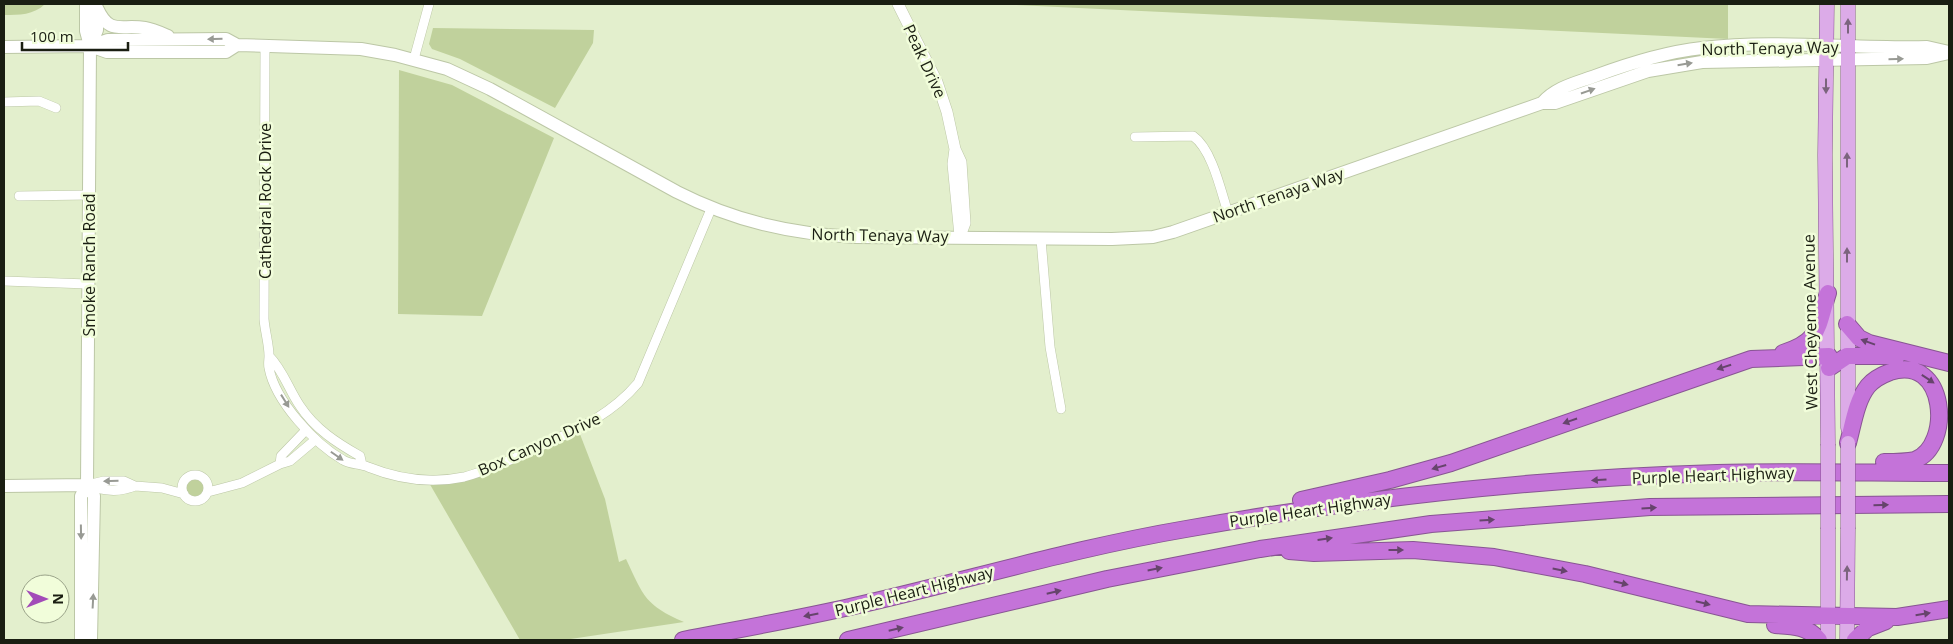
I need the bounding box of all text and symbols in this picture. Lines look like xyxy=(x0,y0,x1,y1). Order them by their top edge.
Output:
one-way arrow xyxy=(1844,17,1852,33)
scale bar xyxy=(22,20,129,52)
street label: Peak Drive xyxy=(898,20,952,102)
text: 100 m xyxy=(30,26,74,46)
one-way arrow xyxy=(207,35,223,43)
street label: North Tenaya Way xyxy=(1701,36,1840,60)
one-way arrow xyxy=(1889,55,1905,63)
one-way arrow xyxy=(1677,60,1693,68)
one-way arrow xyxy=(1822,79,1830,95)
one-way arrow xyxy=(1581,87,1596,94)
street label: Cathedral Rock Drive xyxy=(254,123,276,279)
one-way arrow xyxy=(1843,152,1851,168)
street label: North Tenaya Way xyxy=(1210,162,1347,228)
street label: Smoke Ranch Road xyxy=(78,193,100,337)
street label: North Tenaya Way xyxy=(811,223,950,247)
street label: West Cheyenne Avenue xyxy=(1797,234,1823,410)
one-way arrow xyxy=(1843,247,1851,263)
one-way arrow xyxy=(1861,338,1876,345)
one-way arrow xyxy=(1716,364,1731,372)
one-way arrow xyxy=(1921,374,1935,384)
one-way arrow xyxy=(280,394,289,407)
street label: Box Canyon Drive xyxy=(474,407,604,481)
one-way arrow xyxy=(1563,418,1578,425)
one-way arrow xyxy=(331,451,344,461)
street label: Purple Heart Highway xyxy=(1631,461,1796,489)
one-way arrow xyxy=(1432,463,1447,471)
one-way arrow xyxy=(1591,476,1607,484)
one-way arrow xyxy=(103,477,119,485)
street label: Purple Heart Highway xyxy=(1228,488,1393,532)
one-way arrow xyxy=(1873,501,1889,509)
one-way arrow xyxy=(1641,503,1657,511)
one-way arrow xyxy=(1479,515,1495,523)
one-way arrow xyxy=(77,525,85,541)
one-way arrow xyxy=(1318,534,1334,542)
one-way arrow xyxy=(1388,546,1404,554)
street label: Purple Heart Highway xyxy=(832,560,997,621)
one-way arrow xyxy=(1148,565,1164,573)
one-way arrow xyxy=(1844,565,1852,581)
one-way arrow xyxy=(1552,566,1568,574)
north arrow xyxy=(20,574,70,624)
one-way arrow xyxy=(1614,579,1629,587)
one-way arrow xyxy=(1047,588,1062,596)
text: N xyxy=(49,593,68,605)
one-way arrow xyxy=(89,593,97,609)
one-way arrow xyxy=(1695,599,1710,607)
one-way arrow xyxy=(1915,610,1931,618)
one-way arrow xyxy=(803,611,819,619)
one-way arrow xyxy=(889,625,904,633)

